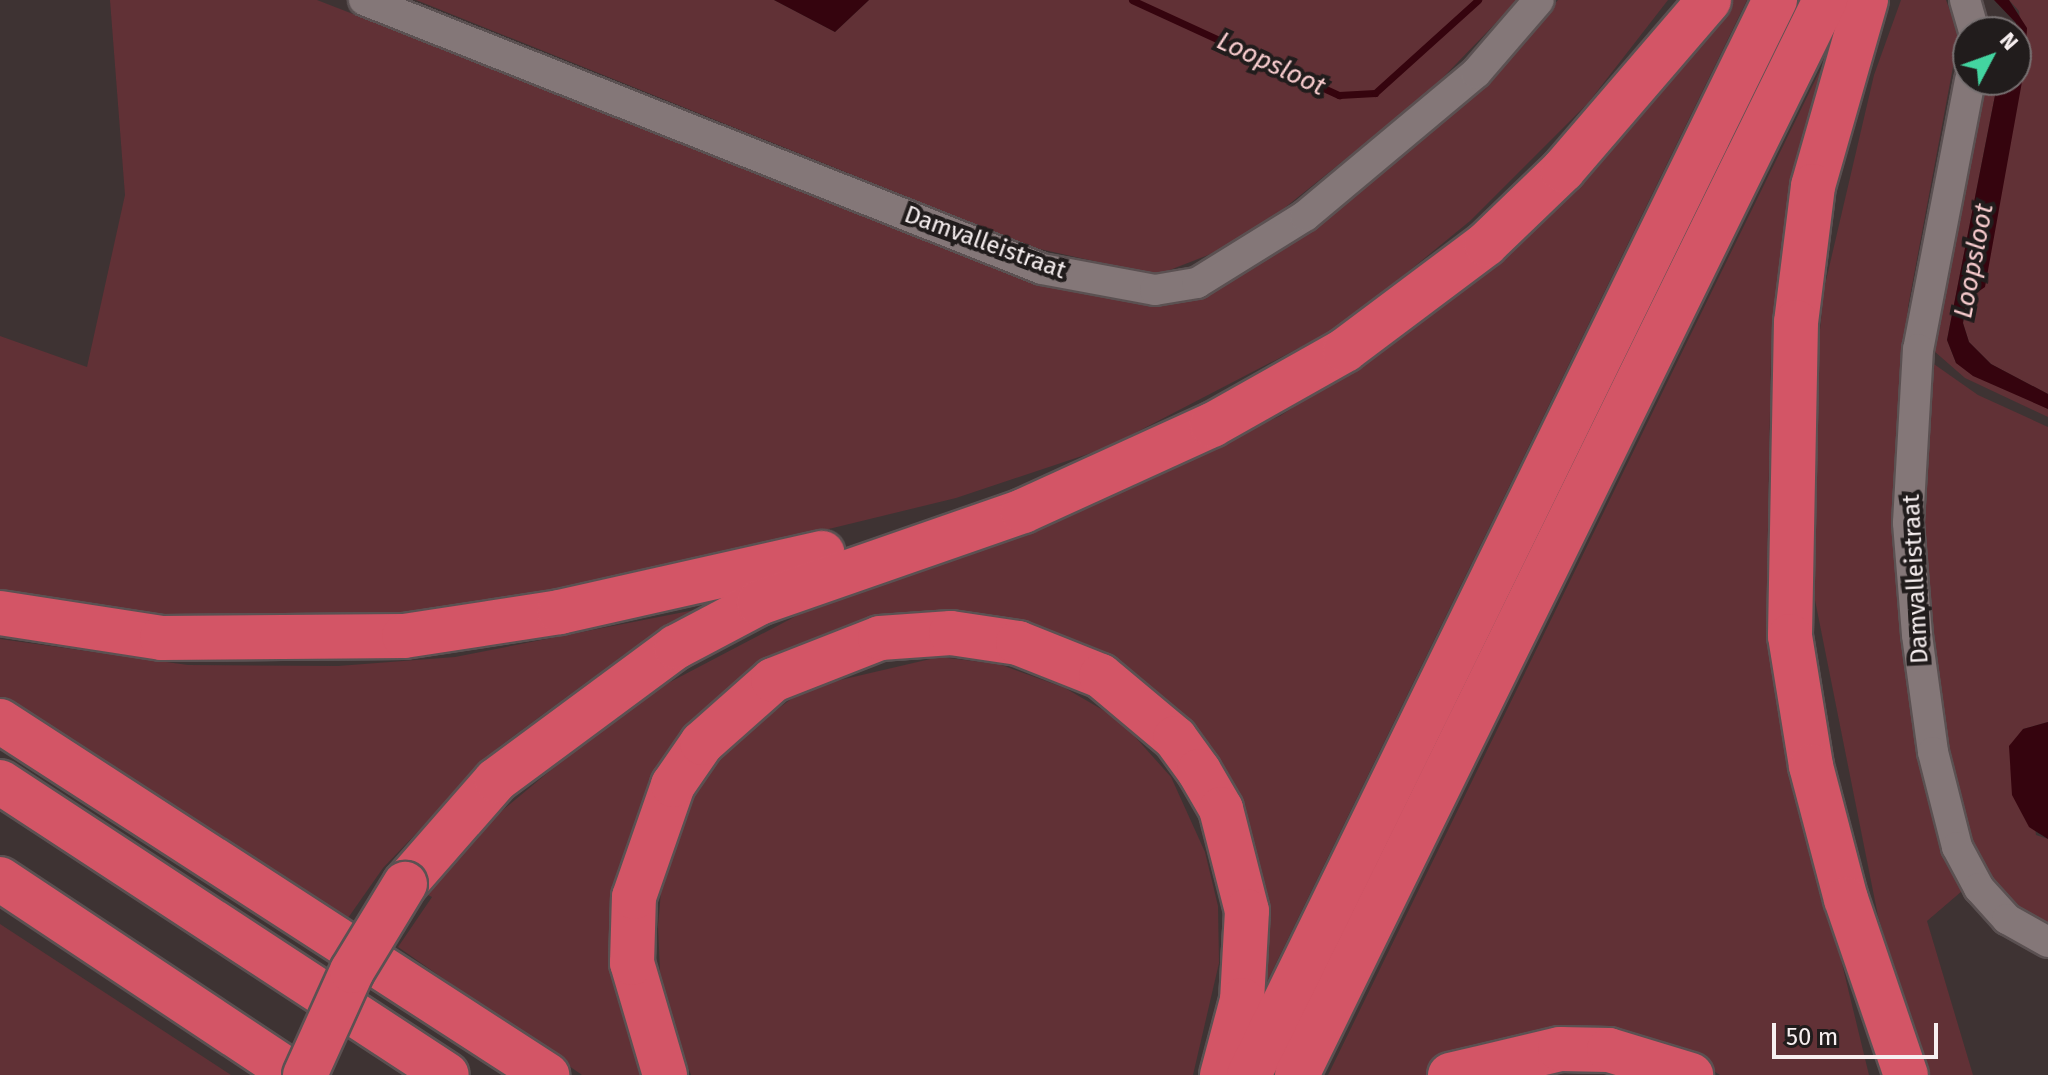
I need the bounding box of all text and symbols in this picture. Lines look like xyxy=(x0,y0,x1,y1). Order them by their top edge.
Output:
north arrow xyxy=(1952,16,2032,96)
water label: Loopsloot xyxy=(1212,25,1330,103)
text: N xyxy=(1994,27,2024,56)
street label: Damvalleistraat xyxy=(900,200,1070,286)
water label: Loopsloot xyxy=(1948,201,2000,321)
street label: Damvalleistraat xyxy=(1897,494,1935,664)
scale bar xyxy=(1776,1007,1942,1057)
text: 50 m xyxy=(1786,1023,1838,1051)

